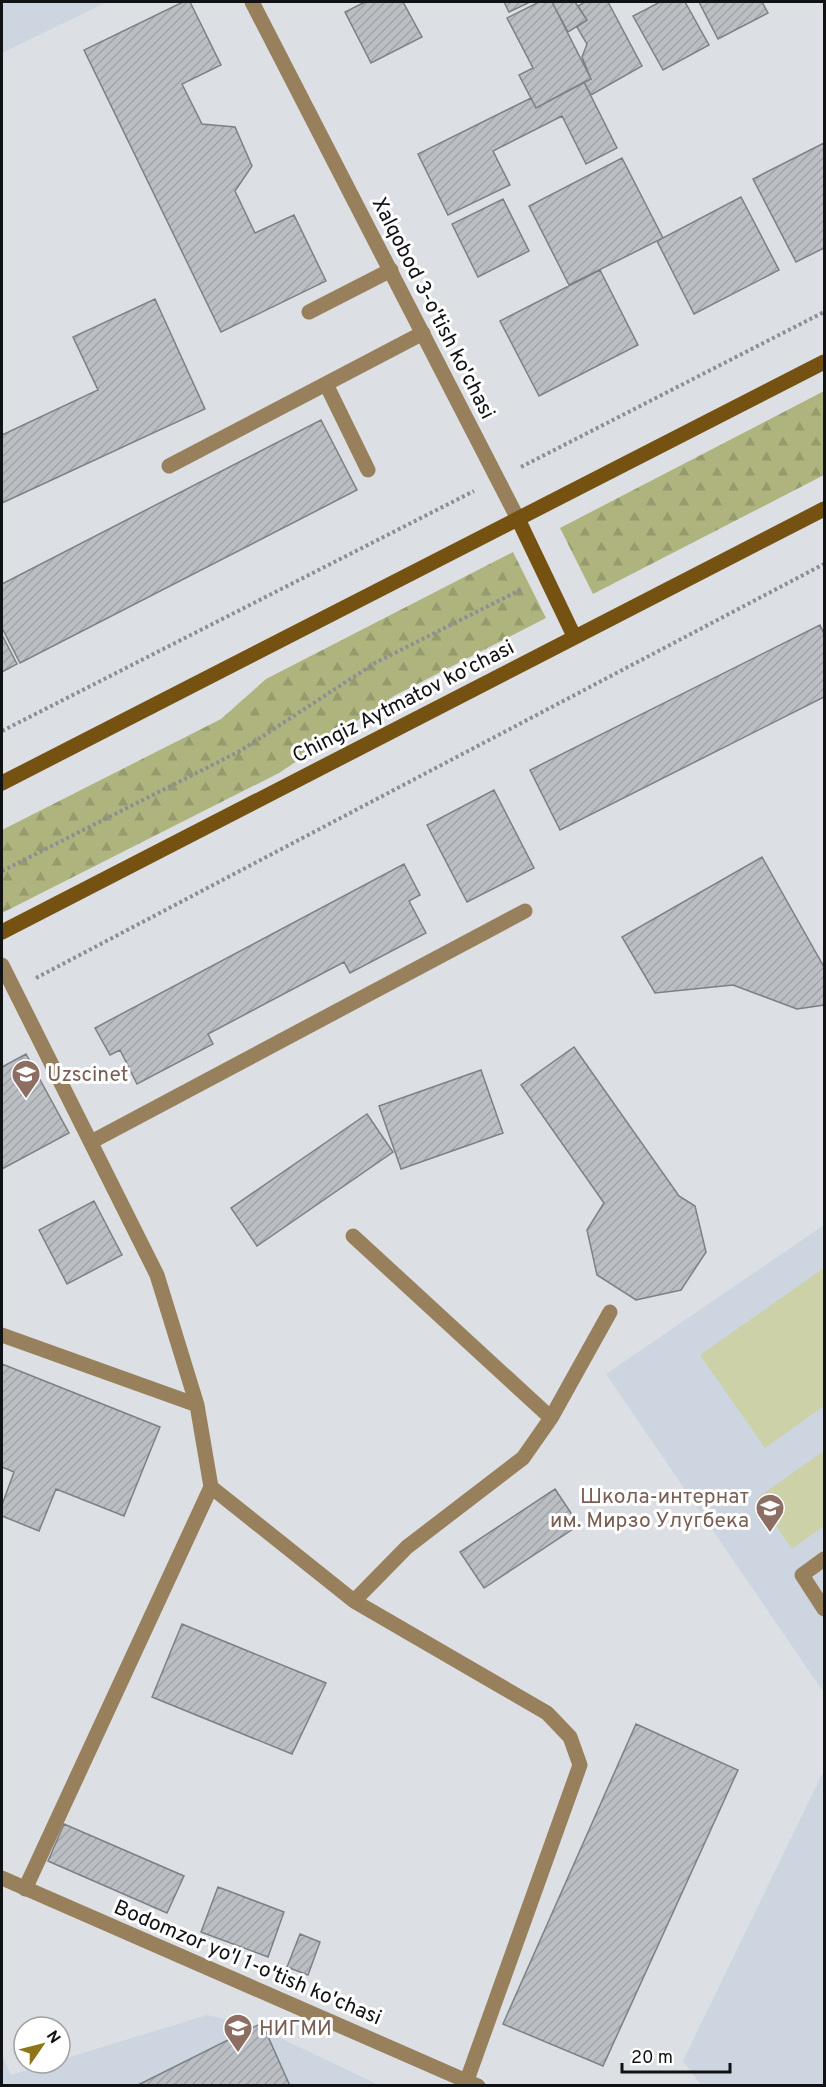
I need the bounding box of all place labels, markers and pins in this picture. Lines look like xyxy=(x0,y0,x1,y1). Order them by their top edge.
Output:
school or university icon: Uzscinet xyxy=(10,1058,42,1100)
place label: Uzscinet xyxy=(47,1062,129,1089)
place label: Школа-интернат им. Мирзо Улугбека xyxy=(550,1484,749,1535)
school or university icon: Школа-интернат им. Мирзо Улугбека xyxy=(754,1492,786,1534)
school or university icon: НИГМИ xyxy=(222,2012,254,2054)
place label: НИГМИ xyxy=(259,2016,332,2043)

